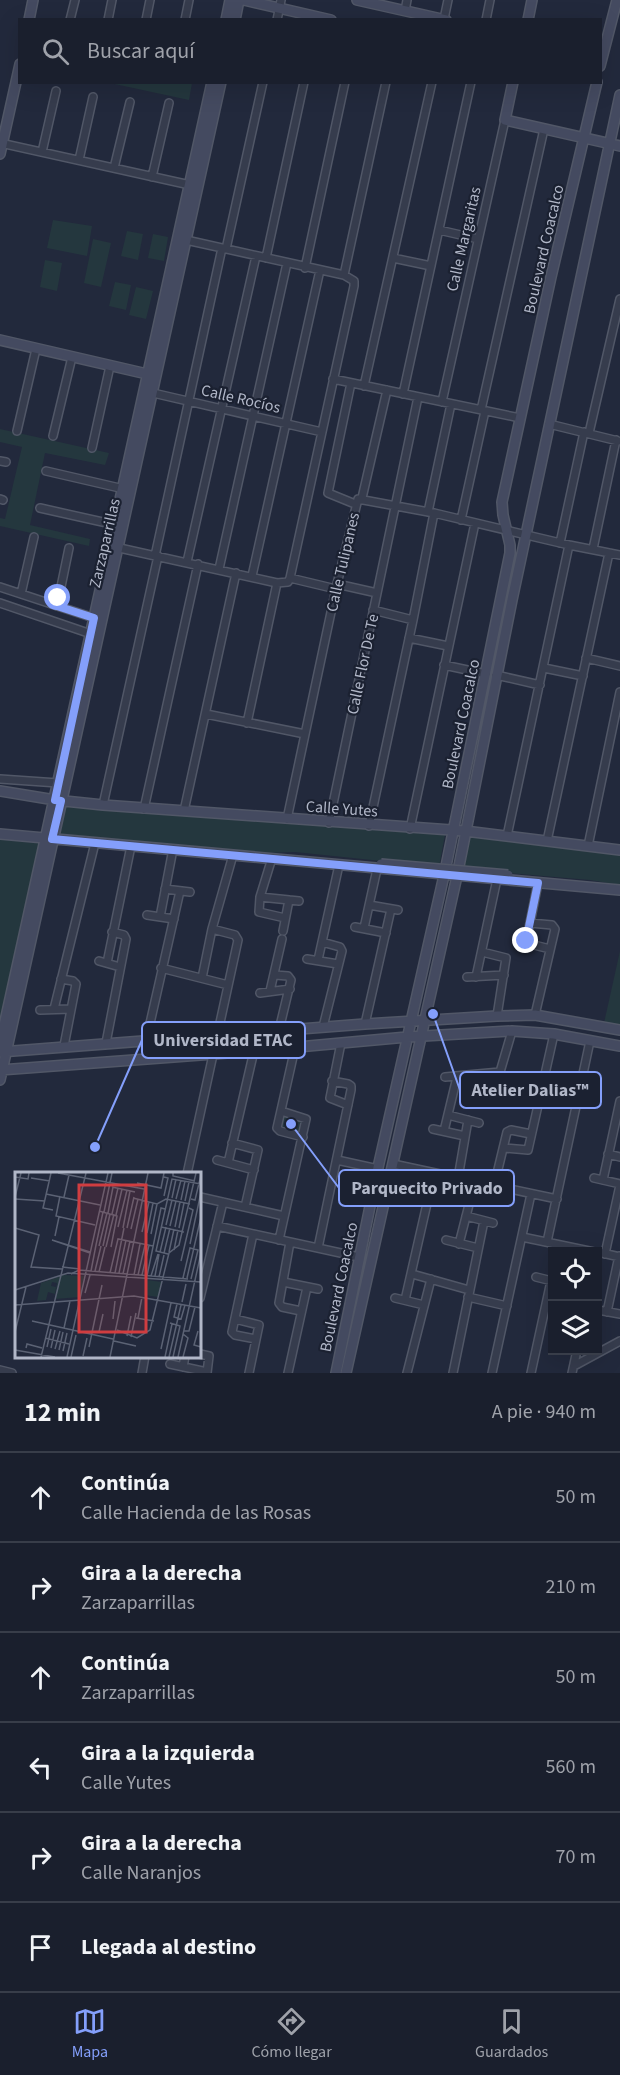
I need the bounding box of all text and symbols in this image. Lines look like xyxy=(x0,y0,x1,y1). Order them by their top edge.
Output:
search box xyxy=(18,18,602,84)
icon: search xyxy=(39,35,72,68)
text: Buscar aquí xyxy=(87,35,195,67)
street label: Boulevard Coacalco xyxy=(518,182,570,316)
street label: Calle Margaritas xyxy=(441,184,487,294)
street label: Calle Rocíos xyxy=(199,379,283,419)
street label: Zarzaparrillas xyxy=(84,496,126,590)
street label: Calle Tulipanes xyxy=(321,510,365,614)
route start xyxy=(44,584,70,610)
street label: Calle Flor De Te xyxy=(342,612,384,717)
street label: Boulevard Coacalco xyxy=(436,657,485,791)
street label: Calle Yutes xyxy=(305,796,379,823)
route end xyxy=(512,927,538,953)
callout: Universidad ETAC xyxy=(142,1022,305,1058)
text: Universidad ETAC xyxy=(153,1028,293,1053)
callout: Atelier Dalias™ xyxy=(460,1072,601,1108)
text: Atelier Dalias™ xyxy=(471,1078,588,1103)
callout: Parquecito Privado xyxy=(339,1170,514,1206)
inset map xyxy=(15,1172,201,1358)
text: Parquecito Privado xyxy=(351,1176,503,1201)
street label: Boulevard Coacalco xyxy=(314,1220,363,1354)
map controls xyxy=(548,1247,602,1355)
button: locate xyxy=(548,1247,602,1301)
button: layers xyxy=(548,1301,602,1355)
text: 12 min xyxy=(24,1394,101,1431)
text: A pie · 940 m xyxy=(492,1398,596,1426)
text: Continúa xyxy=(81,1467,170,1499)
icon: ahead xyxy=(24,1481,57,1514)
text: 50 m xyxy=(556,1483,596,1511)
text: Calle Hacienda de las Rosas xyxy=(81,1499,311,1527)
text: Gira a la derecha xyxy=(81,1557,242,1589)
icon: right xyxy=(24,1571,57,1604)
text: 210 m xyxy=(546,1573,596,1601)
text: Zarzaparrillas xyxy=(81,1589,195,1617)
text: Continúa xyxy=(81,1647,170,1679)
icon: ahead xyxy=(24,1661,57,1694)
text: 50 m xyxy=(556,1663,596,1691)
text: Zarzaparrillas xyxy=(81,1679,195,1707)
text: Gira a la izquierda xyxy=(81,1737,255,1769)
icon: left xyxy=(24,1751,57,1784)
text: 560 m xyxy=(546,1753,596,1781)
text: Calle Yutes xyxy=(81,1769,171,1797)
text: Gira a la derecha xyxy=(81,1827,242,1859)
icon: right xyxy=(24,1841,57,1874)
text: 70 m xyxy=(556,1843,596,1871)
text: Calle Naranjos xyxy=(81,1859,201,1887)
icon: arrive xyxy=(24,1931,57,1964)
text: Llegada al destino xyxy=(81,1931,256,1963)
tab: Mapa xyxy=(72,2005,108,2063)
tab: Cómo llegar xyxy=(251,2005,332,2063)
tab: Guardados xyxy=(475,2005,548,2063)

